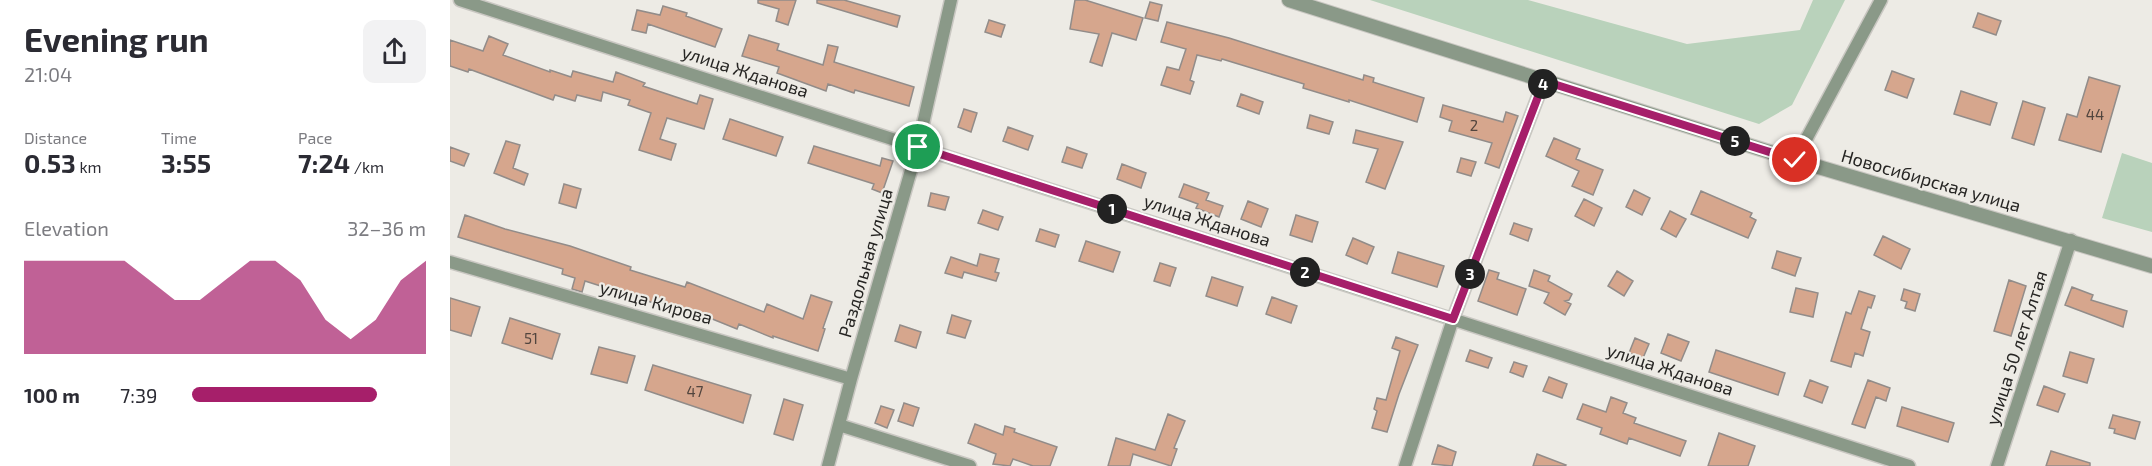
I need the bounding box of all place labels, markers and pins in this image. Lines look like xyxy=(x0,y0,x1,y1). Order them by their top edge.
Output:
pin: 4 xyxy=(1528,69,1558,99)
pin xyxy=(892,121,943,172)
pin: 5 xyxy=(1720,126,1750,156)
pin xyxy=(1769,134,1820,185)
pin: 1 xyxy=(1097,194,1127,224)
pin: 2 xyxy=(1290,257,1320,287)
pin: 3 xyxy=(1455,259,1485,289)

